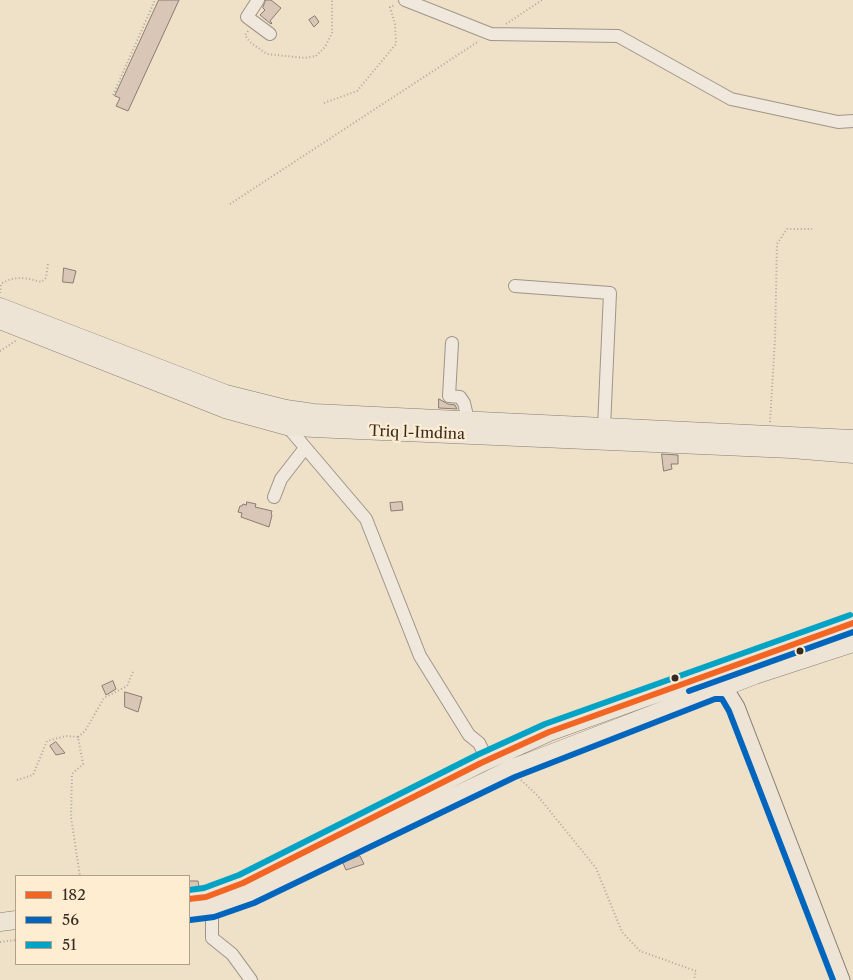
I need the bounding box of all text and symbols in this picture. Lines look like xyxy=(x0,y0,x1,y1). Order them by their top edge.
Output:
street label: Triq l-Imdina xyxy=(369,422,465,444)
unlabelled marker xyxy=(795,646,805,656)
unlabelled marker xyxy=(670,673,680,683)
legend xyxy=(15,875,190,965)
text: 182 xyxy=(62,885,86,904)
text: 56 xyxy=(62,910,79,929)
text: 51 xyxy=(62,935,76,954)

